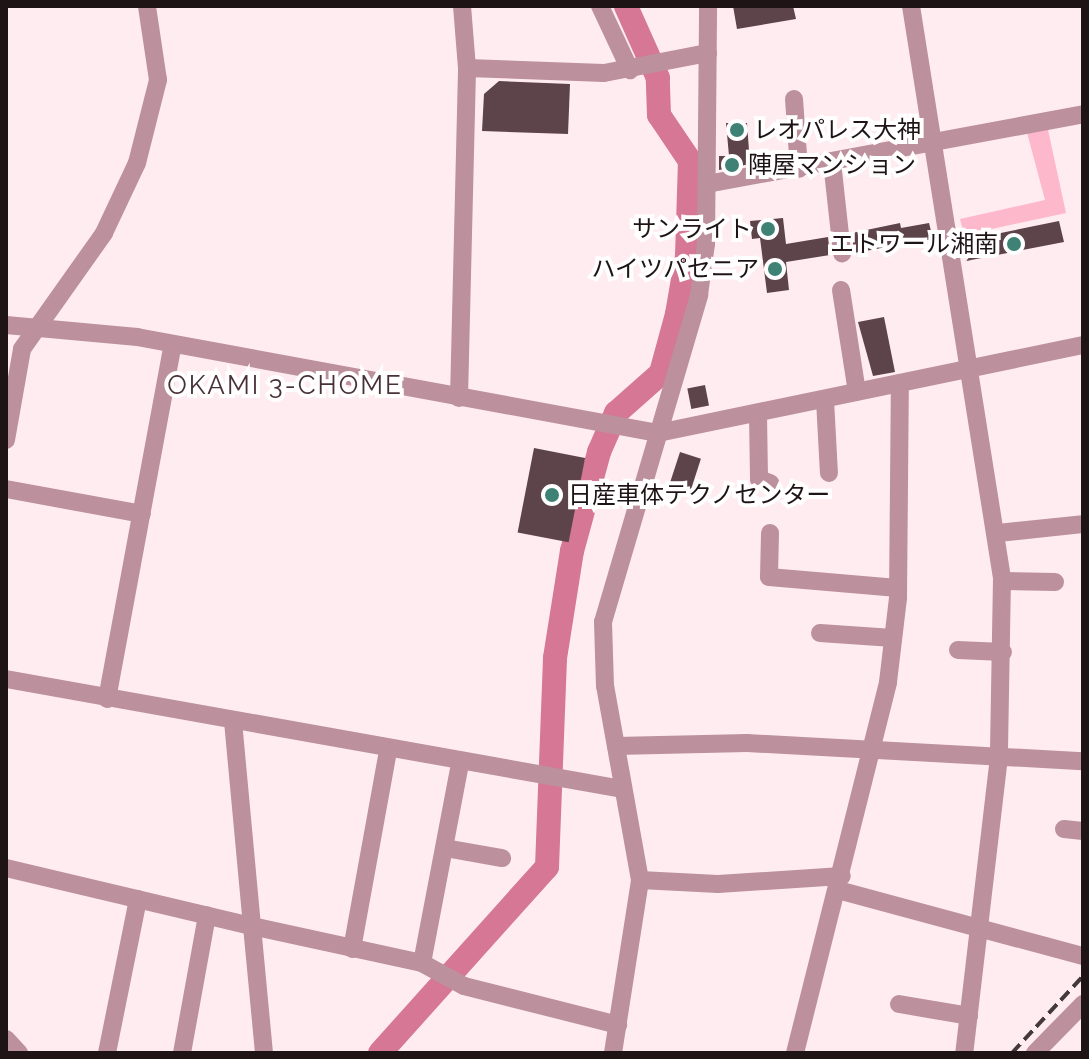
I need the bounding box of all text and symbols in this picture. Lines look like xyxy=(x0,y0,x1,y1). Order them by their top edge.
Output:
place label: レオパレス大神 xyxy=(753,116,921,144)
marker: レオパレス大神 xyxy=(728,121,746,139)
place label: 陣屋マンション xyxy=(748,151,916,179)
marker: 陣屋マンション xyxy=(723,156,741,174)
place label: サンライト xyxy=(632,215,752,243)
marker: サンライト xyxy=(759,220,777,238)
place label: エトワール湘南 xyxy=(830,230,998,258)
marker: エトワール湘南 xyxy=(1005,235,1023,253)
place label: ハイツパセニア xyxy=(591,255,759,283)
marker: ハイツパセニア xyxy=(766,260,784,278)
district label: OKAMI 3-CHOME xyxy=(167,370,403,402)
place label: 日産車体テクノセンター xyxy=(568,481,832,509)
marker: 日産車体テクノセンター xyxy=(543,486,561,504)

